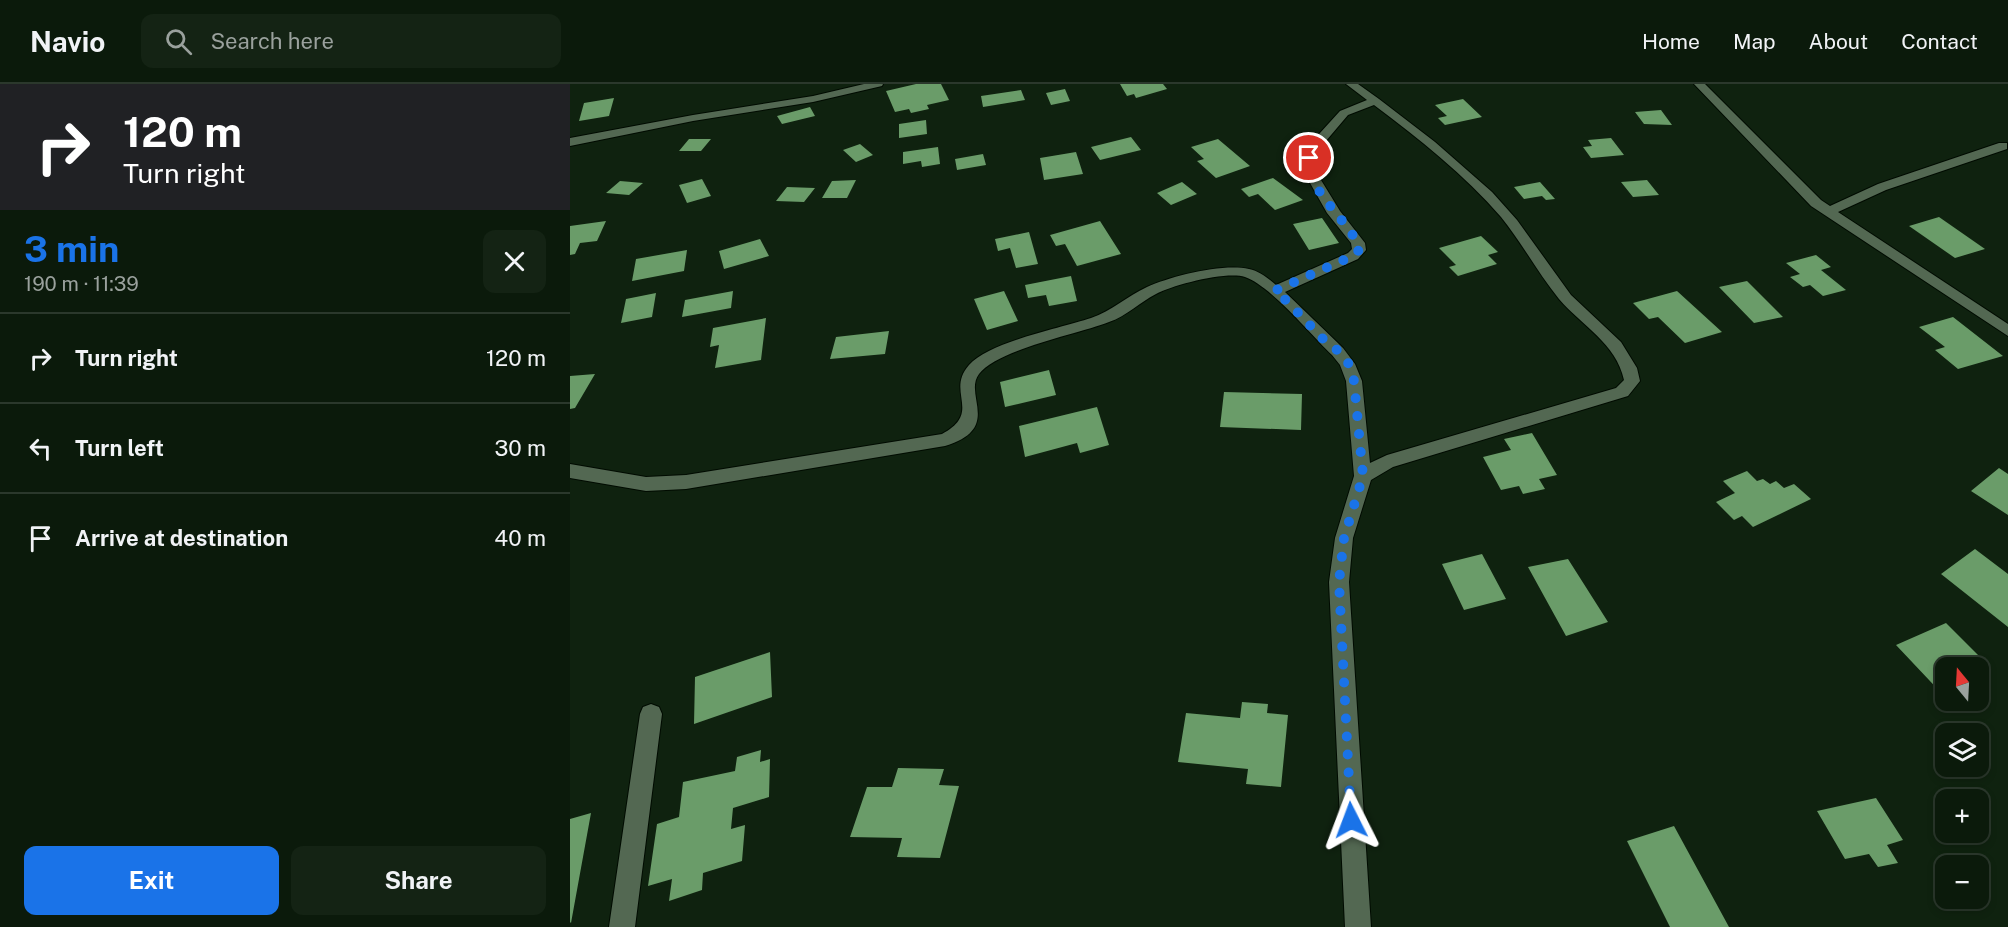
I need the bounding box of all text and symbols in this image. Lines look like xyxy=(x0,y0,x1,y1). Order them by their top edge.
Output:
search box xyxy=(141,14,561,68)
text: Navio xyxy=(30,25,105,58)
icon: search xyxy=(162,25,195,58)
text: Search here xyxy=(210,28,334,54)
text: Home xyxy=(1642,29,1700,54)
text: Map xyxy=(1733,29,1776,54)
text: About xyxy=(1809,29,1868,54)
text: Contact xyxy=(1901,29,1978,54)
text: 120 m xyxy=(123,107,242,156)
icon: right xyxy=(24,108,102,186)
pin xyxy=(1283,132,1334,183)
icon: arrive xyxy=(1292,141,1325,174)
text: Turn right xyxy=(123,157,246,189)
text: 3 min xyxy=(24,228,119,270)
button: close xyxy=(483,230,546,293)
text: 190 m · 11:39 xyxy=(24,272,139,296)
icon: right xyxy=(24,342,57,375)
text: Turn right xyxy=(75,345,178,371)
text: 120 m xyxy=(486,345,546,371)
icon: left xyxy=(24,432,57,465)
text: Turn left xyxy=(75,435,164,461)
text: 30 m xyxy=(494,435,546,461)
icon: arrive xyxy=(24,522,57,555)
text: Arrive at destination xyxy=(75,525,288,551)
text: 40 m xyxy=(494,525,546,551)
north arrow xyxy=(1935,657,1989,711)
map controls xyxy=(1935,657,1989,909)
button: layers xyxy=(1935,723,1989,777)
position arrow xyxy=(1319,788,1383,852)
button: + xyxy=(1935,789,1989,843)
button: Exit xyxy=(24,846,279,915)
button: Share xyxy=(291,846,546,915)
button: − xyxy=(1935,855,1989,909)

